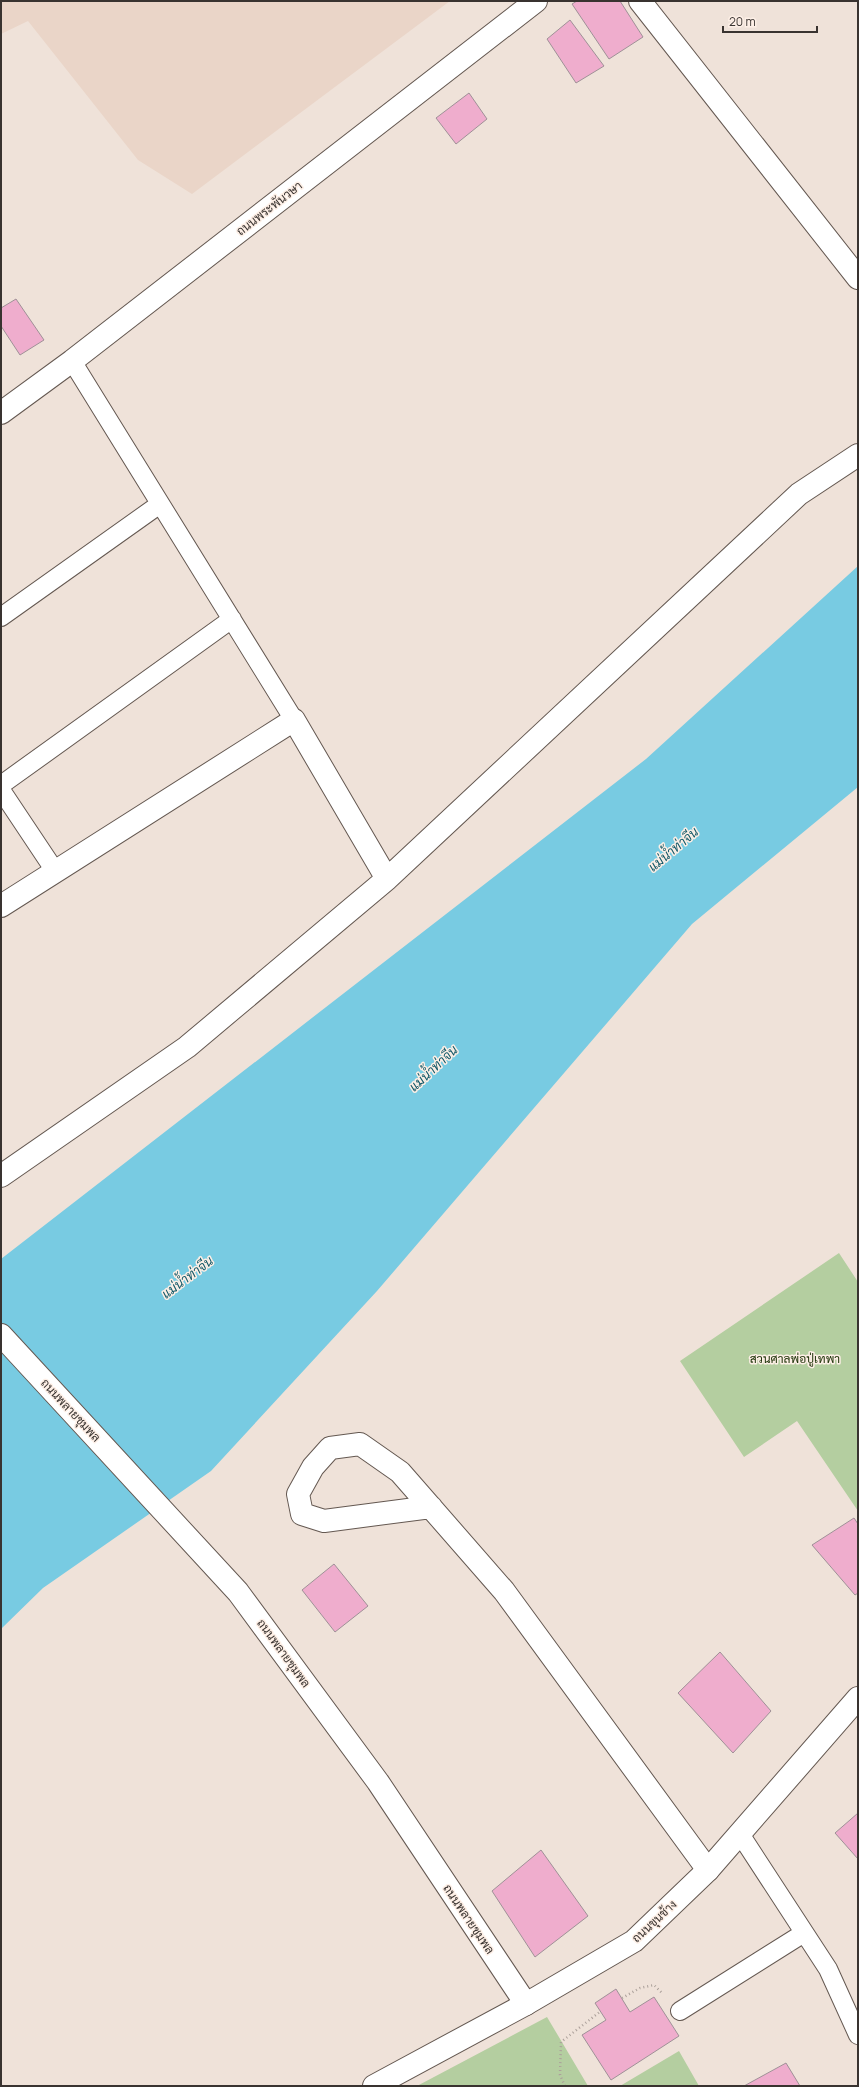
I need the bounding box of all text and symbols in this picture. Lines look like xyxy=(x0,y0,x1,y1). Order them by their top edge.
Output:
scale bar xyxy=(723,8,817,34)
text: 20 m xyxy=(729,13,756,30)
street label: ถนนพระพันวษา xyxy=(232,177,306,239)
water label: แม่น้ำท่าจีน xyxy=(642,820,702,875)
water label: แม่น้ำท่าจีน xyxy=(403,1038,462,1095)
water label: แม่น้ำท่าจีน xyxy=(156,1249,217,1302)
park label: สวนศาลพ่อปู่เทพา xyxy=(750,1350,840,1367)
street label: ถนนพลายชุมพล xyxy=(37,1375,105,1446)
street label: ถนนพลายชุมพล xyxy=(253,1615,315,1691)
street label: ถนนพลายชุมพล xyxy=(439,1881,499,1958)
street label: ถนนขุนช้าง xyxy=(628,1896,681,1947)

